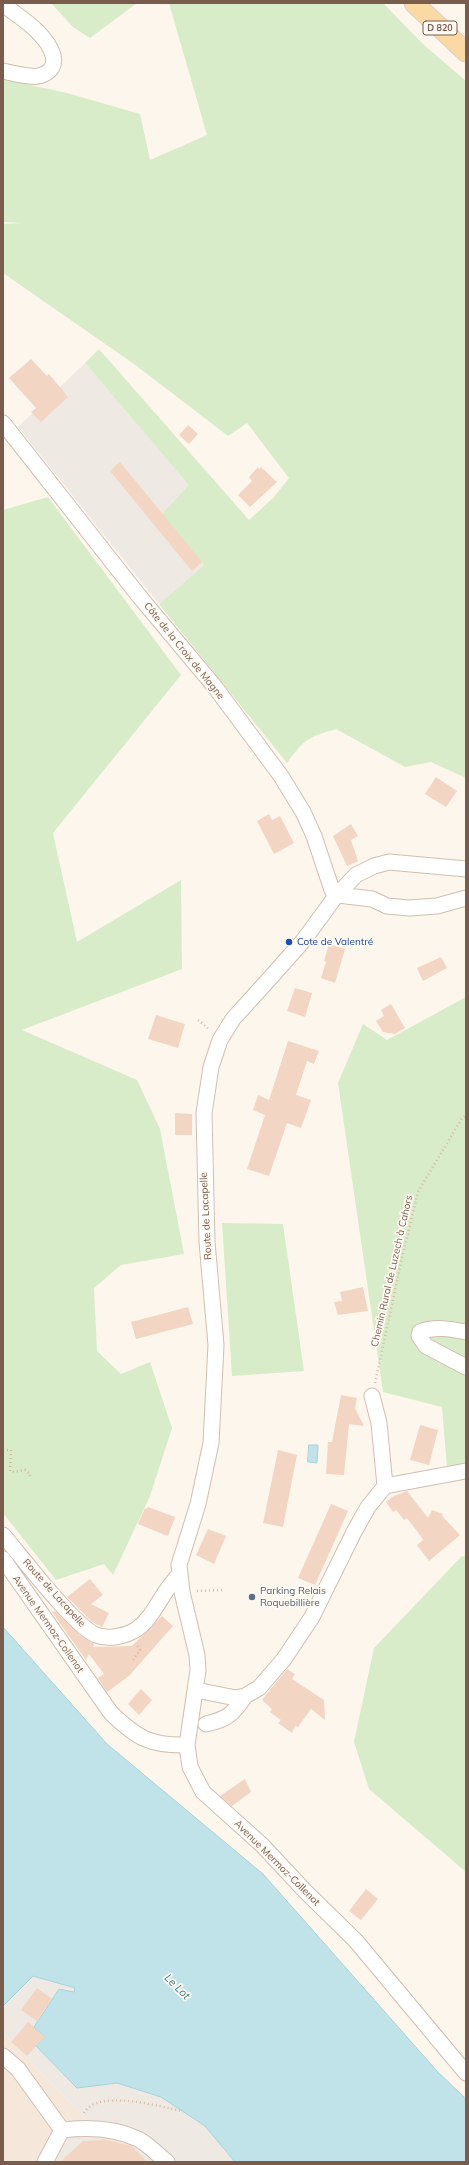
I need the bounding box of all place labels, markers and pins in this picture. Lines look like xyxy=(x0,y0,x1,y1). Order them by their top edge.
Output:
place label: Cote de Valentré xyxy=(297,936,373,948)
marker: Cote de Valentré xyxy=(284,937,294,947)
place label: Parking Relais Roquebillière xyxy=(260,1585,326,1608)
marker: Parking Relais Roquebillière xyxy=(247,1592,257,1602)

